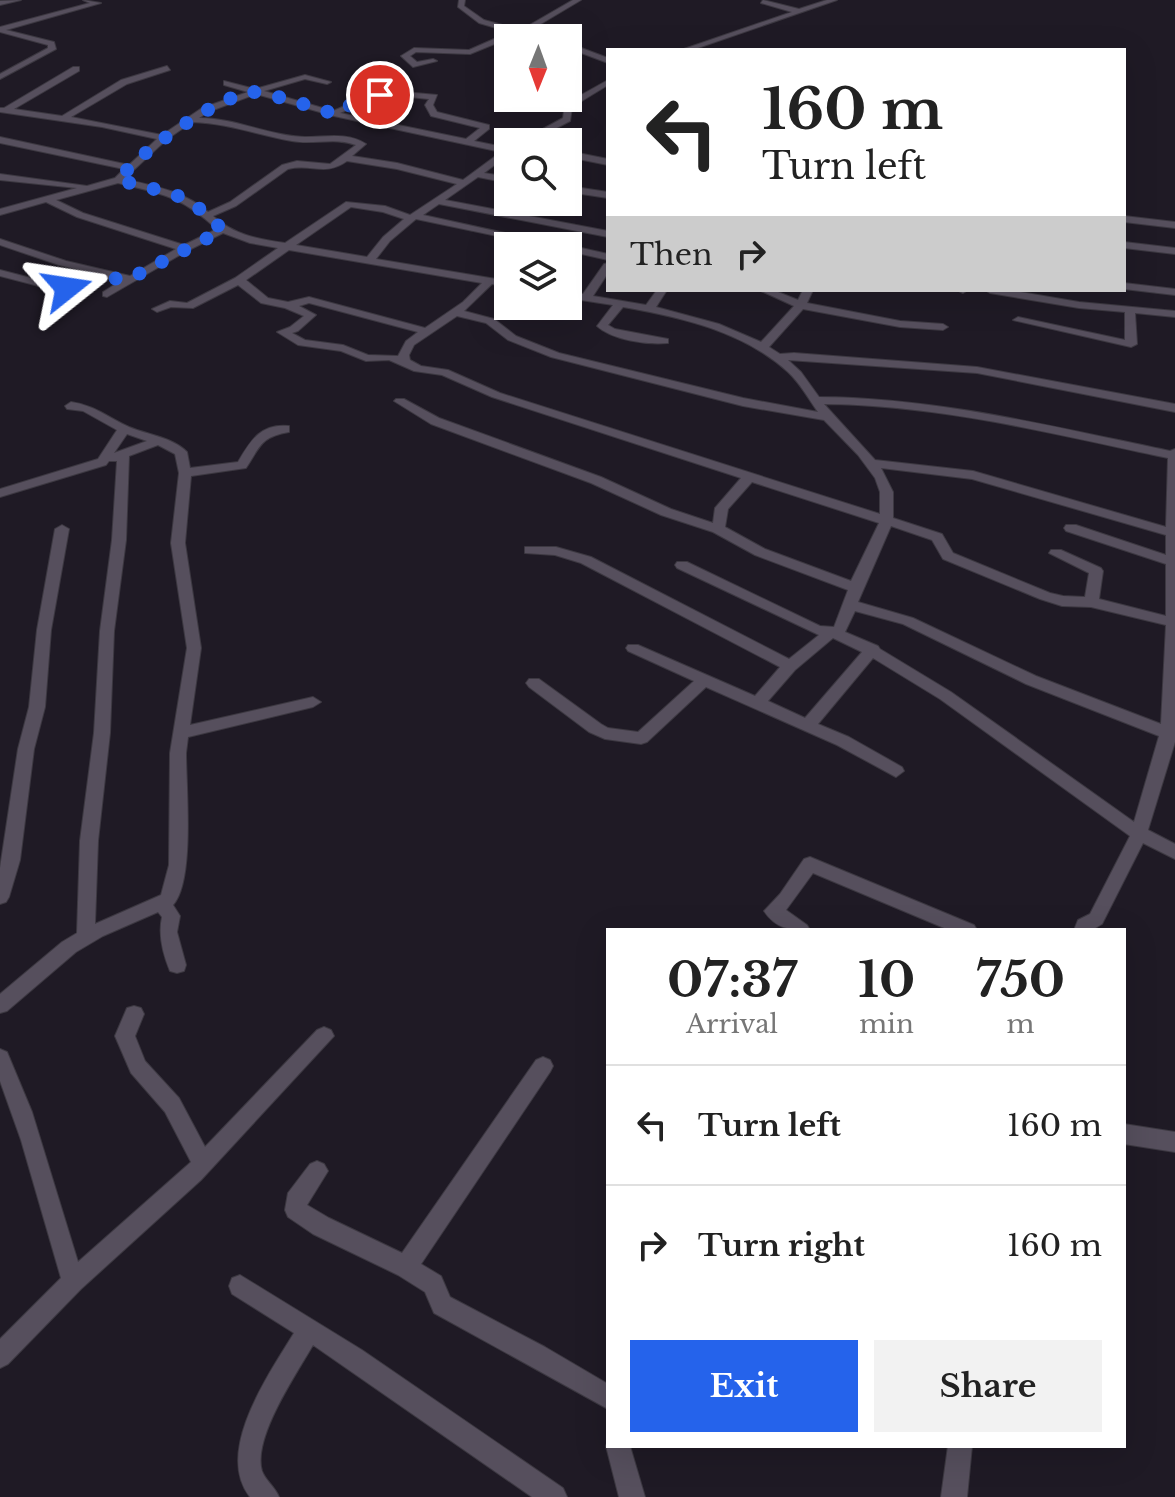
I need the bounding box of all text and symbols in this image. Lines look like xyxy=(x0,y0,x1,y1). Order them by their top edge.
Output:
north arrow xyxy=(494,24,582,112)
map controls xyxy=(494,24,582,320)
pin xyxy=(346,61,414,129)
icon: arrive xyxy=(358,73,402,117)
text: 160 m xyxy=(762,75,943,144)
icon: left xyxy=(630,80,734,184)
button: search xyxy=(494,128,582,216)
text: Turn left xyxy=(762,144,926,189)
button: layers xyxy=(494,232,582,320)
icon: right xyxy=(729,232,773,276)
text: Then xyxy=(630,236,713,273)
position arrow xyxy=(25,246,109,330)
text: 07:37 xyxy=(667,950,797,1010)
text: 10 xyxy=(858,950,915,1010)
text: 750 xyxy=(976,950,1065,1010)
text: Arrival xyxy=(686,1008,778,1040)
text: min xyxy=(859,1008,914,1040)
text: m xyxy=(1007,1008,1035,1040)
icon: left xyxy=(630,1103,674,1147)
text: Turn left xyxy=(698,1107,841,1144)
text: 160 m xyxy=(1007,1107,1102,1144)
icon: right xyxy=(630,1223,674,1267)
text: Turn right xyxy=(698,1227,865,1264)
text: 160 m xyxy=(1007,1227,1102,1264)
button: Exit xyxy=(630,1340,858,1432)
button: Share xyxy=(874,1340,1102,1432)

